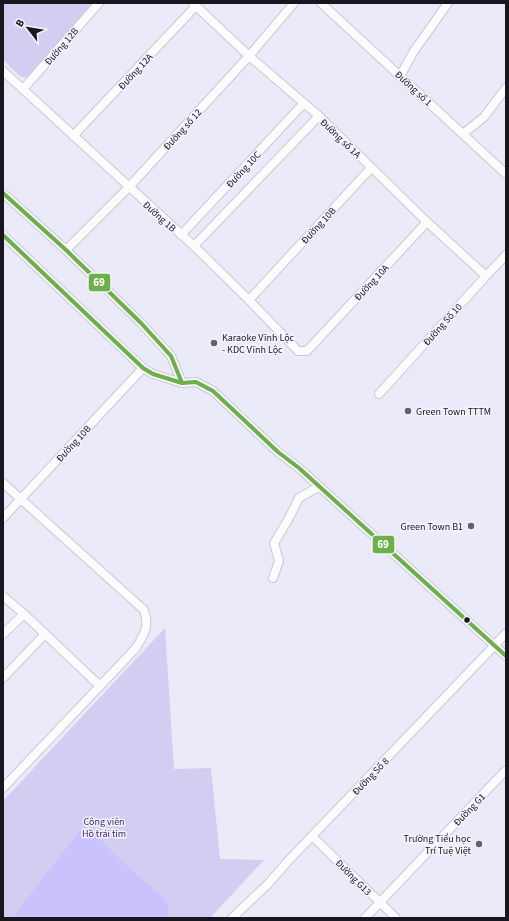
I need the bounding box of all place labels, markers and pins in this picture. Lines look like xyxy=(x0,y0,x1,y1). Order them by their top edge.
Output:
place label: Karaoke Vĩnh Lộc - KDC Vĩnh Lộc xyxy=(222,331,295,357)
marker: Karaoke Vĩnh Lộc - KDC Vĩnh Lộc xyxy=(209,338,219,348)
place label: Green Town TTTM xyxy=(416,405,491,419)
marker: Green Town TTTM xyxy=(403,406,413,416)
place label: Green Town B1 xyxy=(400,520,463,534)
marker: Green Town B1 xyxy=(466,521,476,531)
unlabelled marker xyxy=(462,615,472,625)
place label: Trường Tiểu học Trí Tuệ Việt xyxy=(404,832,472,858)
marker: Trường Tiểu học Trí Tuệ Việt xyxy=(474,839,484,849)

